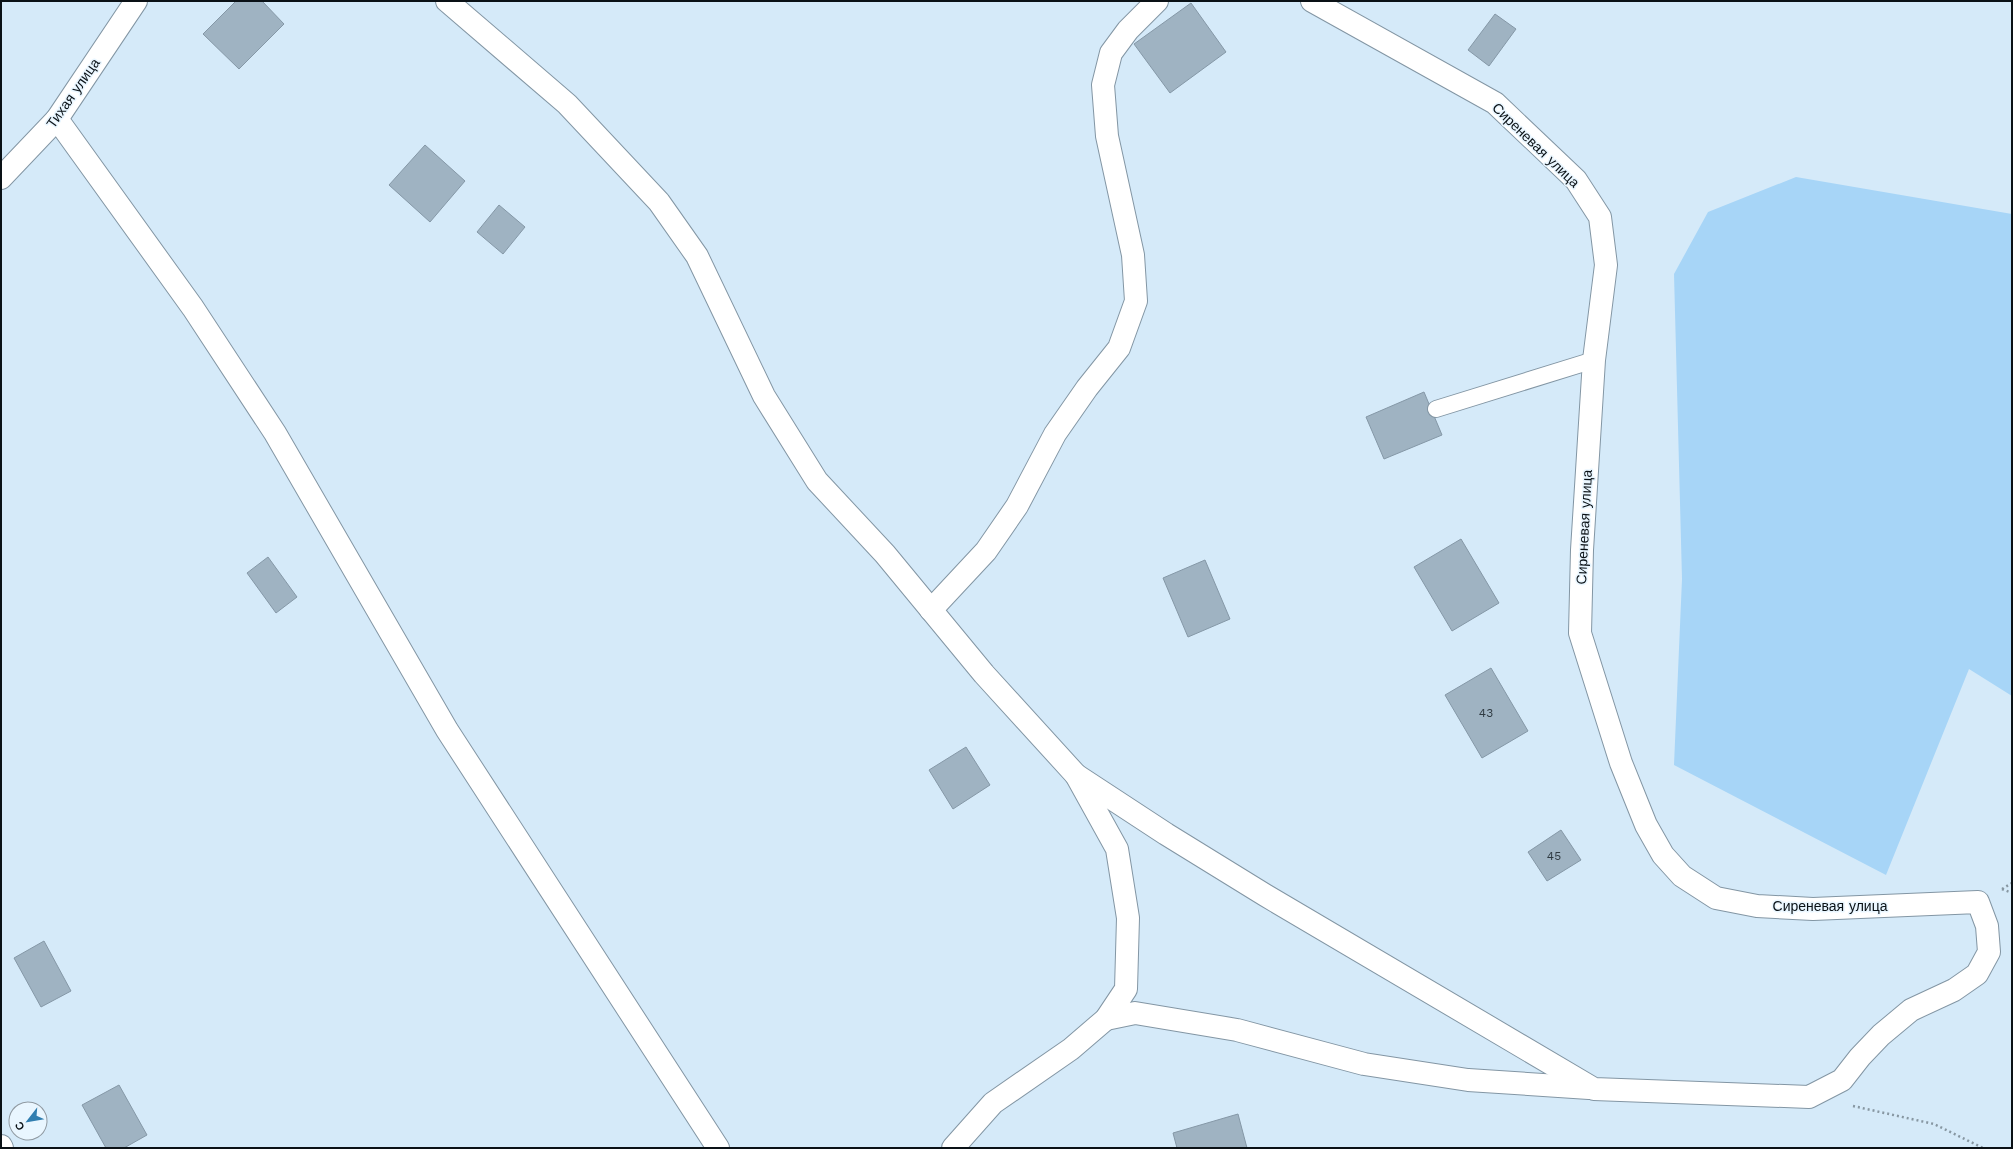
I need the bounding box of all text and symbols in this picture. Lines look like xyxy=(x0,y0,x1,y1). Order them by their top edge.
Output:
street label: Тихая улица xyxy=(43,55,103,131)
street label: Сиреневая улица xyxy=(1489,99,1583,191)
street label: Сиреневая улица xyxy=(1573,469,1595,585)
house number: 43 xyxy=(1479,706,1493,720)
house number: 45 xyxy=(1547,849,1561,863)
street label: Сиреневая улица xyxy=(1773,898,1888,914)
north arrow xyxy=(8,1101,48,1141)
text: С xyxy=(12,1119,27,1133)

